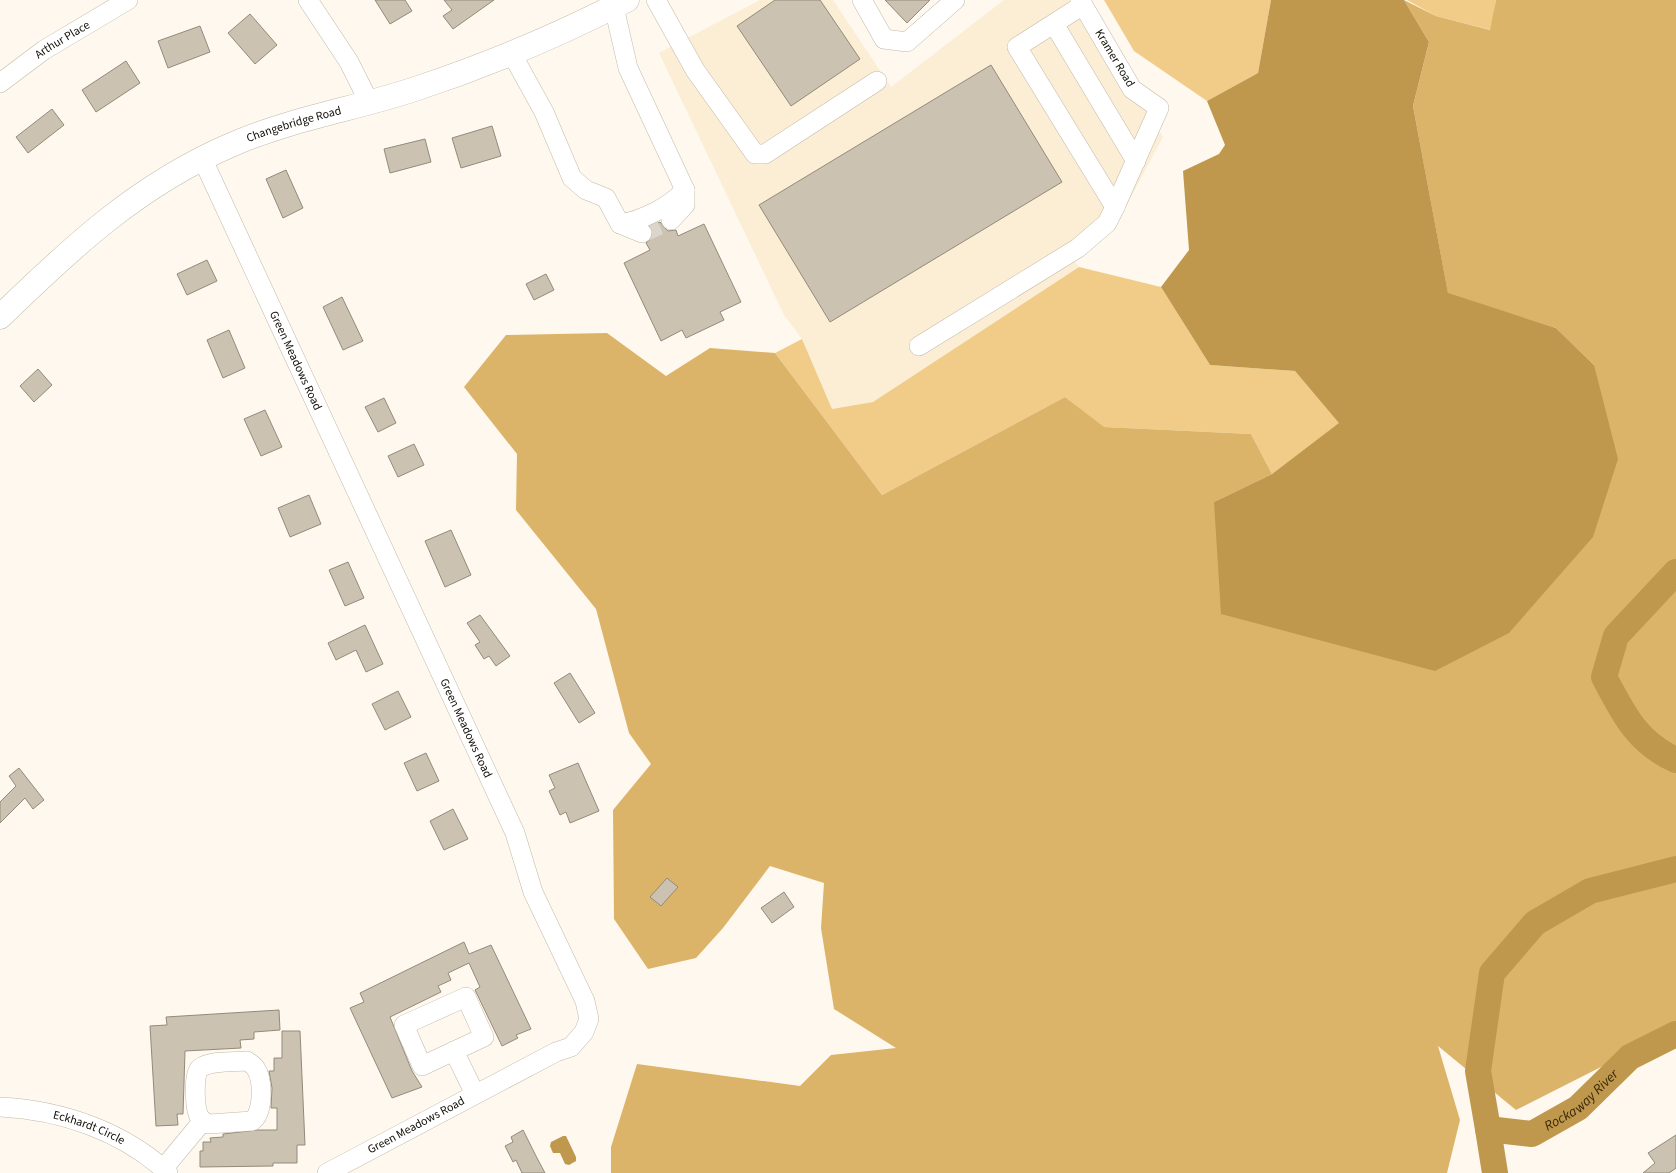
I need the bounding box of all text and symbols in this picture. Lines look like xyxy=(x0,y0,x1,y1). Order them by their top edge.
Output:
street label: Arthur Place xyxy=(31,17,93,63)
street label: Kramer Road xyxy=(1091,26,1139,91)
street label: Changebridge Road xyxy=(244,102,343,147)
street label: Green Meadows Road xyxy=(265,308,326,413)
street label: Green Meadows Road xyxy=(435,676,496,781)
water label: Rockaway River xyxy=(1541,1064,1624,1136)
street label: Green Meadows Road xyxy=(365,1093,468,1158)
street label: Eckhardt Circle xyxy=(51,1107,128,1149)

